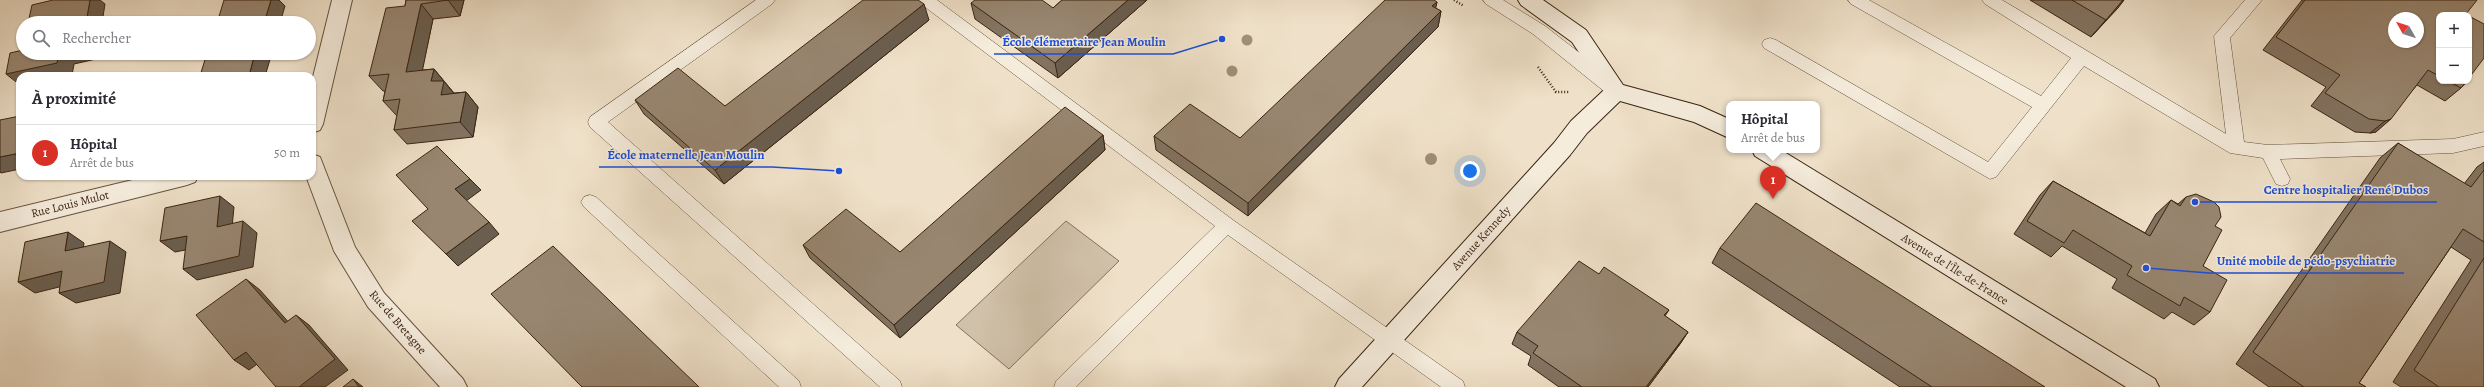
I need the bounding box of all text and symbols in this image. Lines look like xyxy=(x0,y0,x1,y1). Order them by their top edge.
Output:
north arrow xyxy=(2388,12,2424,48)
map controls xyxy=(2436,12,2472,84)
button: + xyxy=(2436,12,2472,48)
search box xyxy=(16,16,316,60)
icon: search xyxy=(30,27,52,49)
text: Rechercher xyxy=(62,28,131,48)
callout: École élémentaire Jean Moulin xyxy=(994,29,1173,54)
text: École élémentaire Jean Moulin xyxy=(1002,33,1166,50)
button: − xyxy=(2436,48,2472,84)
text: À proximité xyxy=(32,87,116,110)
popup xyxy=(1726,101,1820,153)
text: Hôpital xyxy=(1741,109,1788,129)
text: Arrêt de bus xyxy=(1741,129,1805,146)
text: Hôpital xyxy=(70,134,117,154)
callout: École maternelle Jean Moulin xyxy=(599,142,772,167)
text: 1 xyxy=(43,144,47,161)
text: 50 m xyxy=(274,144,300,161)
text: École maternelle Jean Moulin xyxy=(607,146,765,163)
text: Arrêt de bus xyxy=(70,154,134,171)
your location xyxy=(1460,161,1480,181)
pin: 1 xyxy=(1760,166,1786,199)
callout: Centre hospitalier René Dubos xyxy=(2256,177,2437,202)
text: Centre hospitalier René Dubos xyxy=(2264,181,2428,198)
street label: Rue Louis Mulot xyxy=(29,187,111,221)
street label: Avenue Kennedy xyxy=(1447,202,1514,274)
street label: Avenue de l'Île-de-France xyxy=(1898,229,2012,308)
callout: Unité mobile de pédo-psychiatrie xyxy=(2209,248,2404,273)
text: Unité mobile de pédo-psychiatrie xyxy=(2217,252,2395,269)
street label: Rue de Bretagne xyxy=(366,287,430,357)

